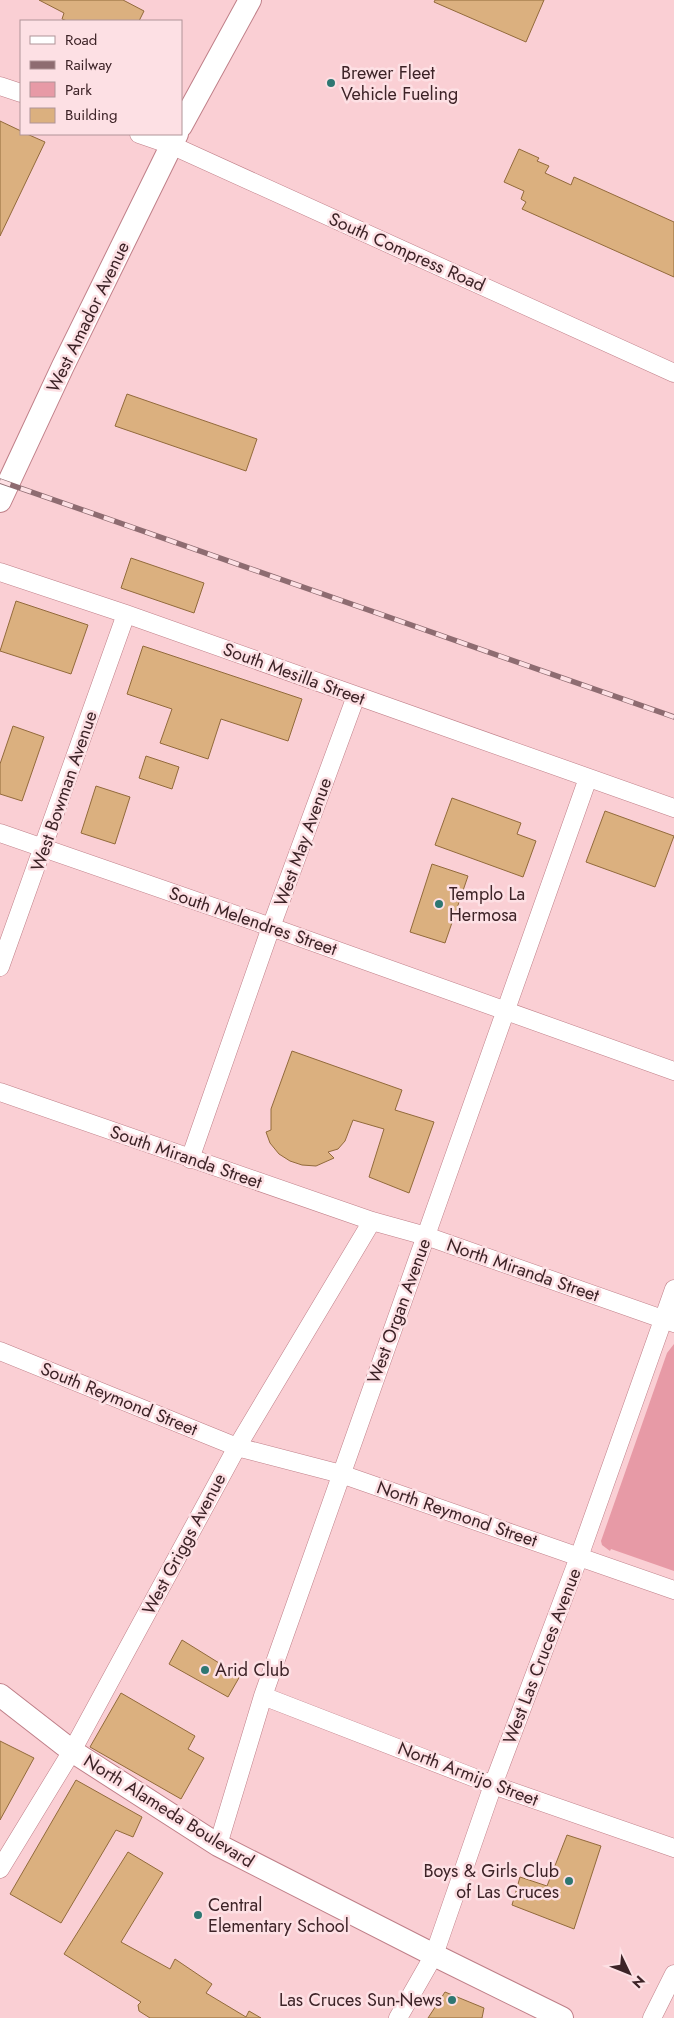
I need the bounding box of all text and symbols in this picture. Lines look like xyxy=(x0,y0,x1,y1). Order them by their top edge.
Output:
legend xyxy=(20,20,182,135)
text: Road xyxy=(65,29,97,51)
text: Railway xyxy=(65,54,112,76)
place label: Brewer Fleet Vehicle Fueling xyxy=(341,60,458,107)
marker: Brewer Fleet Vehicle Fueling xyxy=(325,77,337,89)
text: Park xyxy=(65,79,92,101)
text: Building xyxy=(65,104,117,126)
street label: South Compress Road xyxy=(325,206,489,298)
street label: West Amador Avenue xyxy=(40,237,136,397)
street label: South Mesilla Street xyxy=(219,636,369,712)
street label: West Bowman Avenue xyxy=(24,707,104,875)
street label: West May Avenue xyxy=(268,774,338,910)
street label: South Melendres Street xyxy=(166,880,341,962)
place label: Templo La Hermosa xyxy=(449,881,525,928)
marker: Templo La Hermosa xyxy=(433,898,445,910)
street label: South Miranda Street xyxy=(107,1119,266,1195)
street label: North Miranda Street xyxy=(443,1232,603,1309)
street label: West Organ Avenue xyxy=(361,1235,437,1387)
street label: South Reymond Street xyxy=(37,1356,202,1443)
street label: West Griggs Avenue xyxy=(136,1469,232,1619)
street label: North Reymond Street xyxy=(373,1474,541,1554)
street label: West Las Cruces Avenue xyxy=(496,1564,588,1748)
place label: Arid Club xyxy=(215,1657,290,1683)
marker: Arid Club xyxy=(199,1664,211,1676)
street label: North Armijo Street xyxy=(394,1735,543,1813)
street label: North Alameda Boulevard xyxy=(79,1748,259,1874)
place label: Boys & Girls Club of Las Cruces xyxy=(423,1858,559,1905)
marker: Boys & Girls Club of Las Cruces xyxy=(563,1875,575,1887)
place label: Central Elementary School xyxy=(208,1892,349,1939)
marker: Central Elementary School xyxy=(192,1909,204,1921)
north arrow xyxy=(604,1948,654,1998)
text: N xyxy=(627,1971,650,1993)
place label: Las Cruces Sun-News xyxy=(279,1987,442,2013)
marker: Las Cruces Sun-News xyxy=(446,1994,458,2006)

